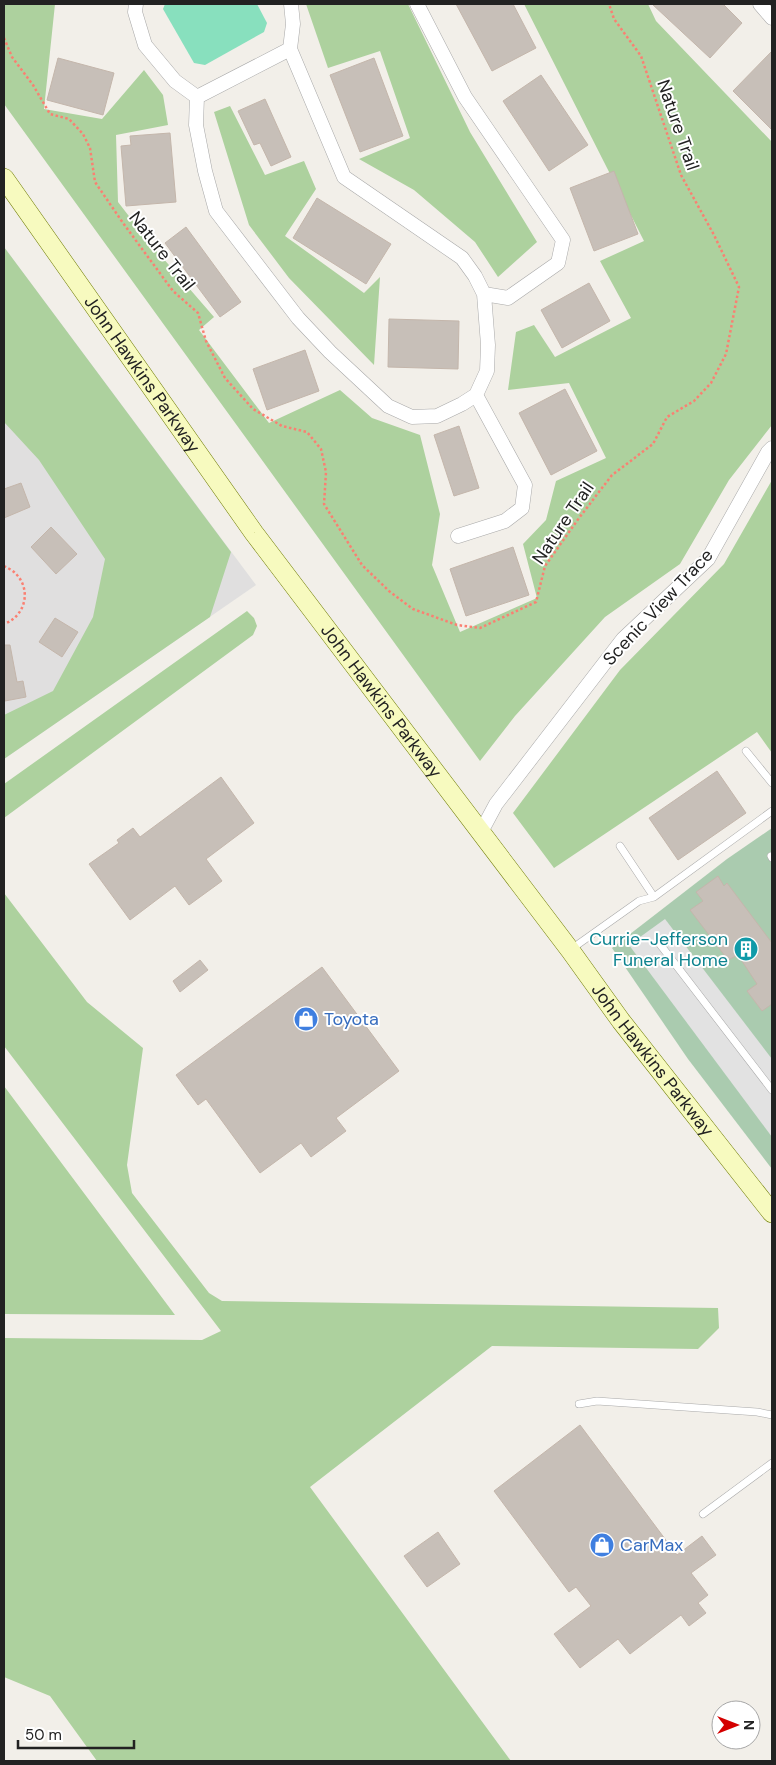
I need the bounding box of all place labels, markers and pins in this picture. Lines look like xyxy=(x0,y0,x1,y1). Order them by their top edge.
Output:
place label: Currie-Jefferson Funeral Home xyxy=(589,927,728,972)
building icon: Currie-Jefferson Funeral Home xyxy=(733,936,759,962)
shop icon: Toyota xyxy=(293,1006,319,1032)
place label: Toyota xyxy=(324,1007,379,1031)
shop icon: CarMax xyxy=(589,1532,615,1558)
place label: CarMax xyxy=(620,1533,683,1557)

